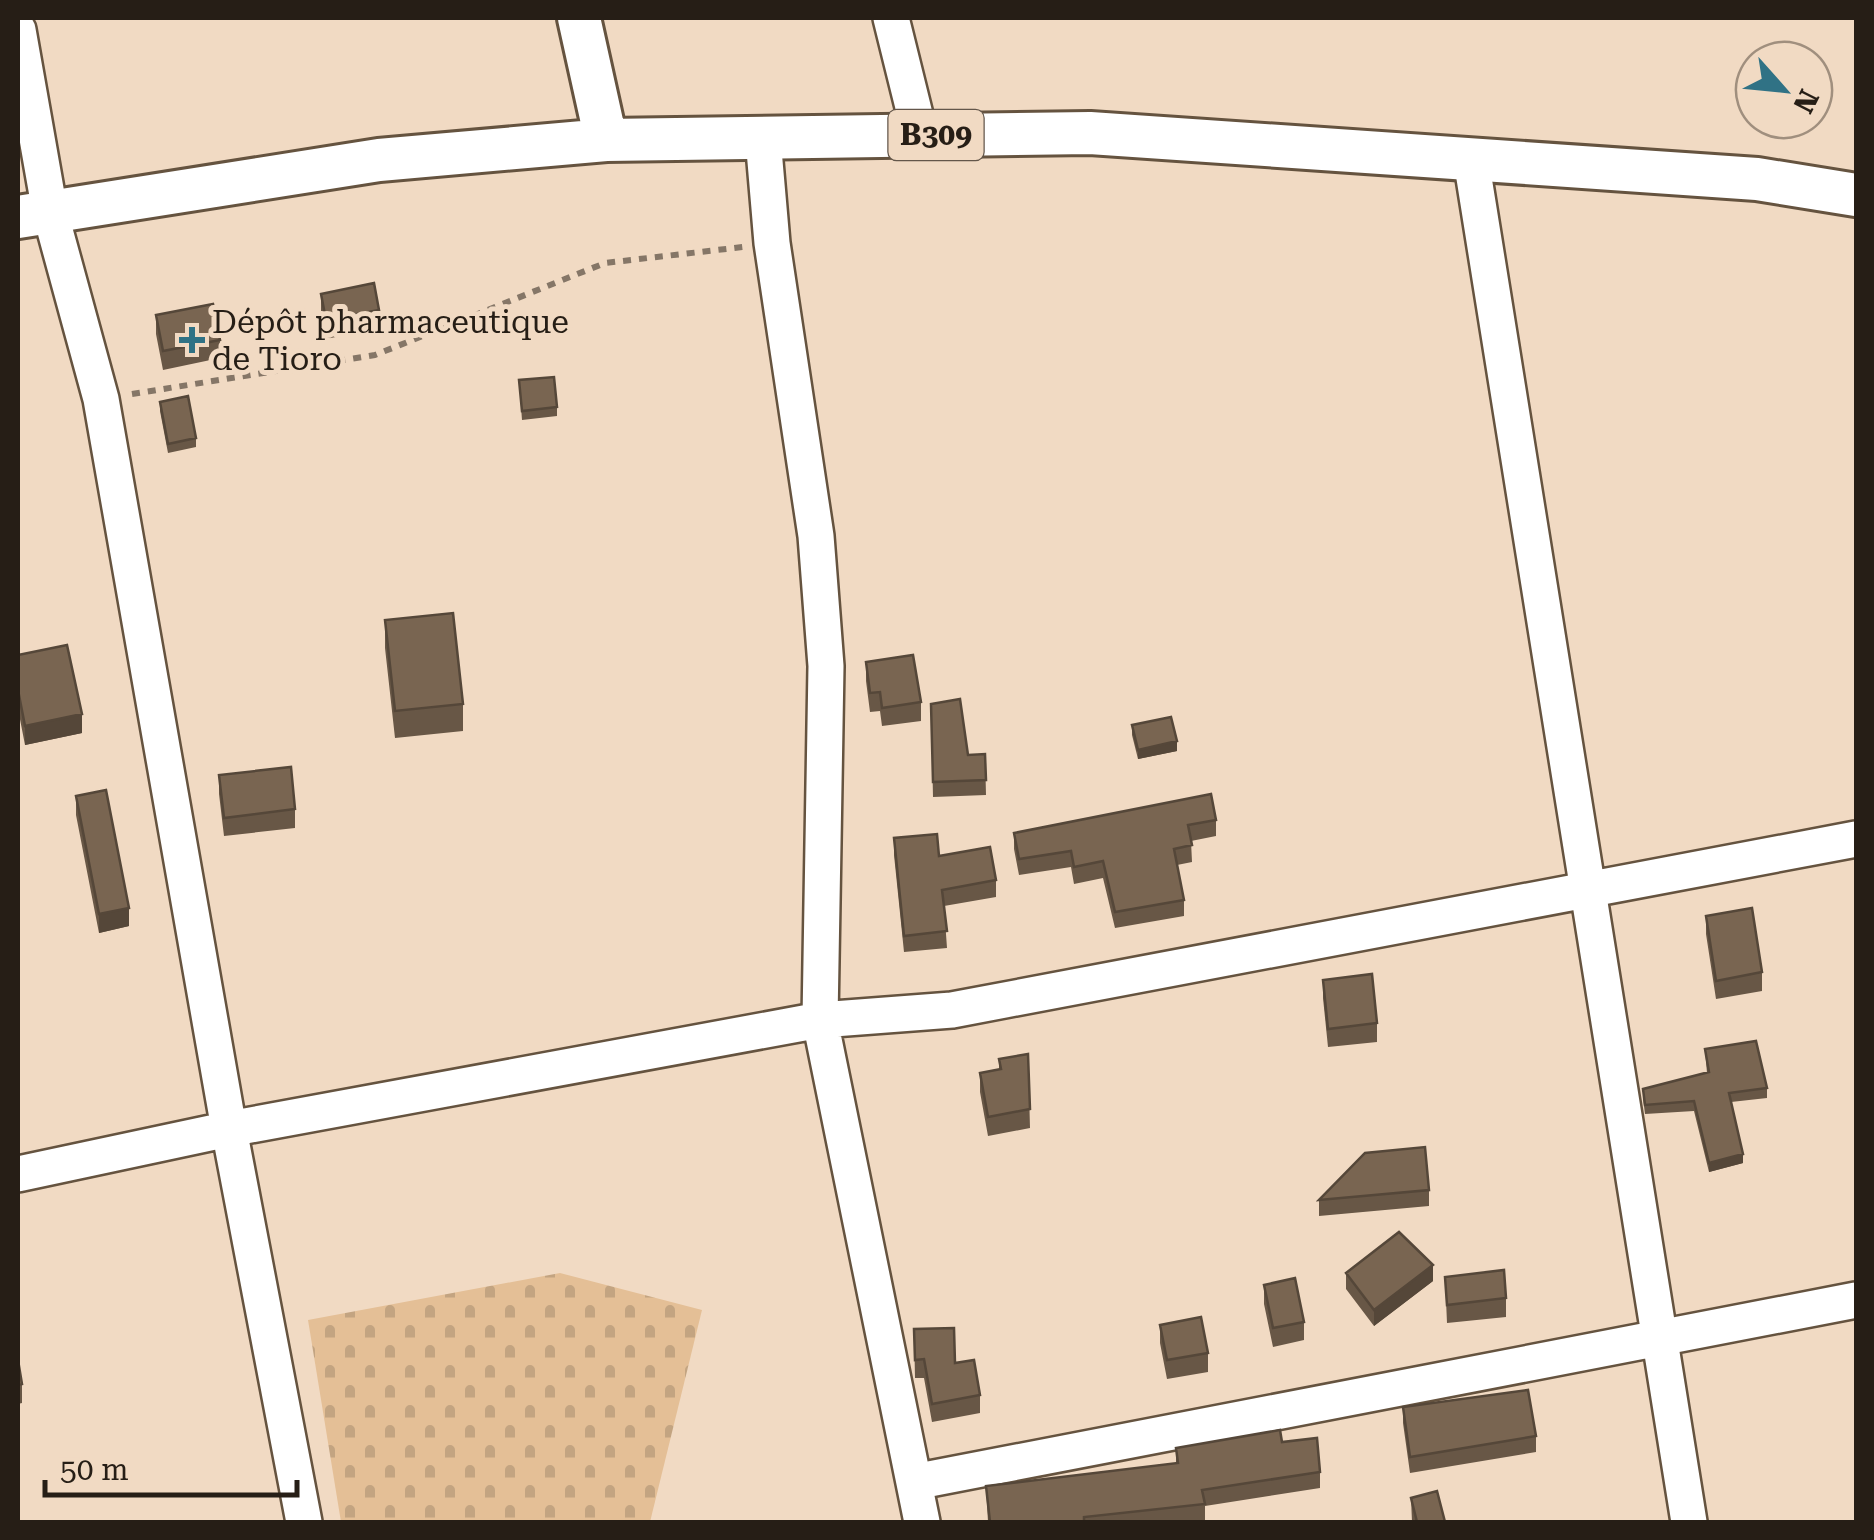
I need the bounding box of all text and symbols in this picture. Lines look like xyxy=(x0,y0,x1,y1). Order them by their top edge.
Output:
north arrow xyxy=(1734,40,1834,140)
text: N xyxy=(1786,84,1825,118)
road number: B309 xyxy=(888,110,984,160)
place label: Dépôt pharmaceutique de Tioro xyxy=(212,303,569,378)
marker: Dépôt pharmaceutique de Tioro xyxy=(181,329,203,351)
scale bar xyxy=(45,1435,298,1497)
text: 50 m xyxy=(60,1452,129,1487)

